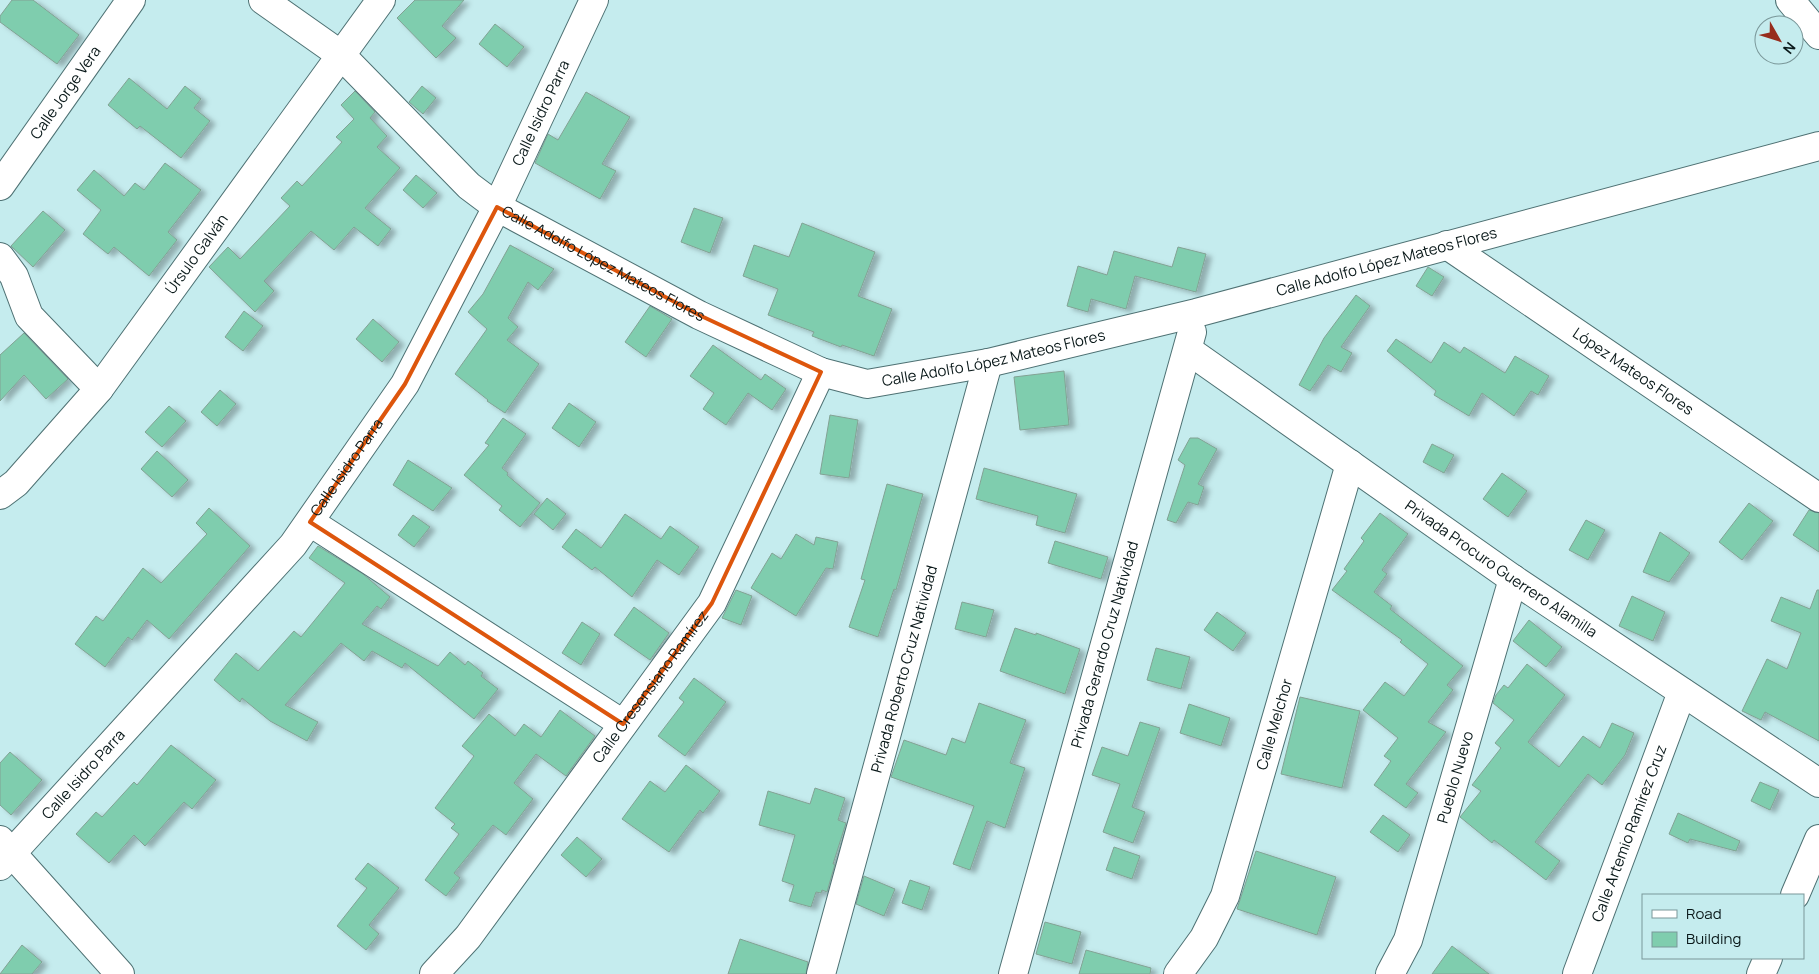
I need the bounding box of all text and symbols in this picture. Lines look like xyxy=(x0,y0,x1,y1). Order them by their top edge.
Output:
north arrow xyxy=(1754,15,1804,65)
text: N xyxy=(1779,39,1800,58)
street label: Calle Jorge Vera xyxy=(25,42,105,143)
street label: Calle Isidro Parra xyxy=(507,56,574,169)
street label: Calle Adolfo López Mateos Flores xyxy=(498,200,709,326)
street label: Úrsulo Galván xyxy=(160,209,233,298)
street label: Calle Adolfo López Mateos Flores xyxy=(1274,222,1499,301)
street label: López Mateos Flores xyxy=(1569,322,1698,420)
street label: Calle Adolfo López Mateos Flores xyxy=(880,324,1107,391)
street label: Calle Isidro Parra xyxy=(305,414,388,520)
street label: Privada Procuro Guerrero Alamilla xyxy=(1401,495,1602,642)
street label: Privada Gerardo Cruz Natividad xyxy=(1066,539,1143,750)
street label: Privada Roberto Cruz Natividad xyxy=(865,563,942,775)
street label: Calle Cresensiano Ramírez xyxy=(587,606,713,767)
street label: Calle Melchor xyxy=(1251,675,1298,772)
street label: Calle Isidro Parra xyxy=(37,725,130,824)
street label: Pueblo Nuevo xyxy=(1432,728,1478,826)
street label: Calle Artemio Ramírez Cruz xyxy=(1586,742,1671,925)
legend xyxy=(1642,894,1804,959)
text: Road xyxy=(1686,903,1722,924)
text: Building xyxy=(1686,928,1741,949)

